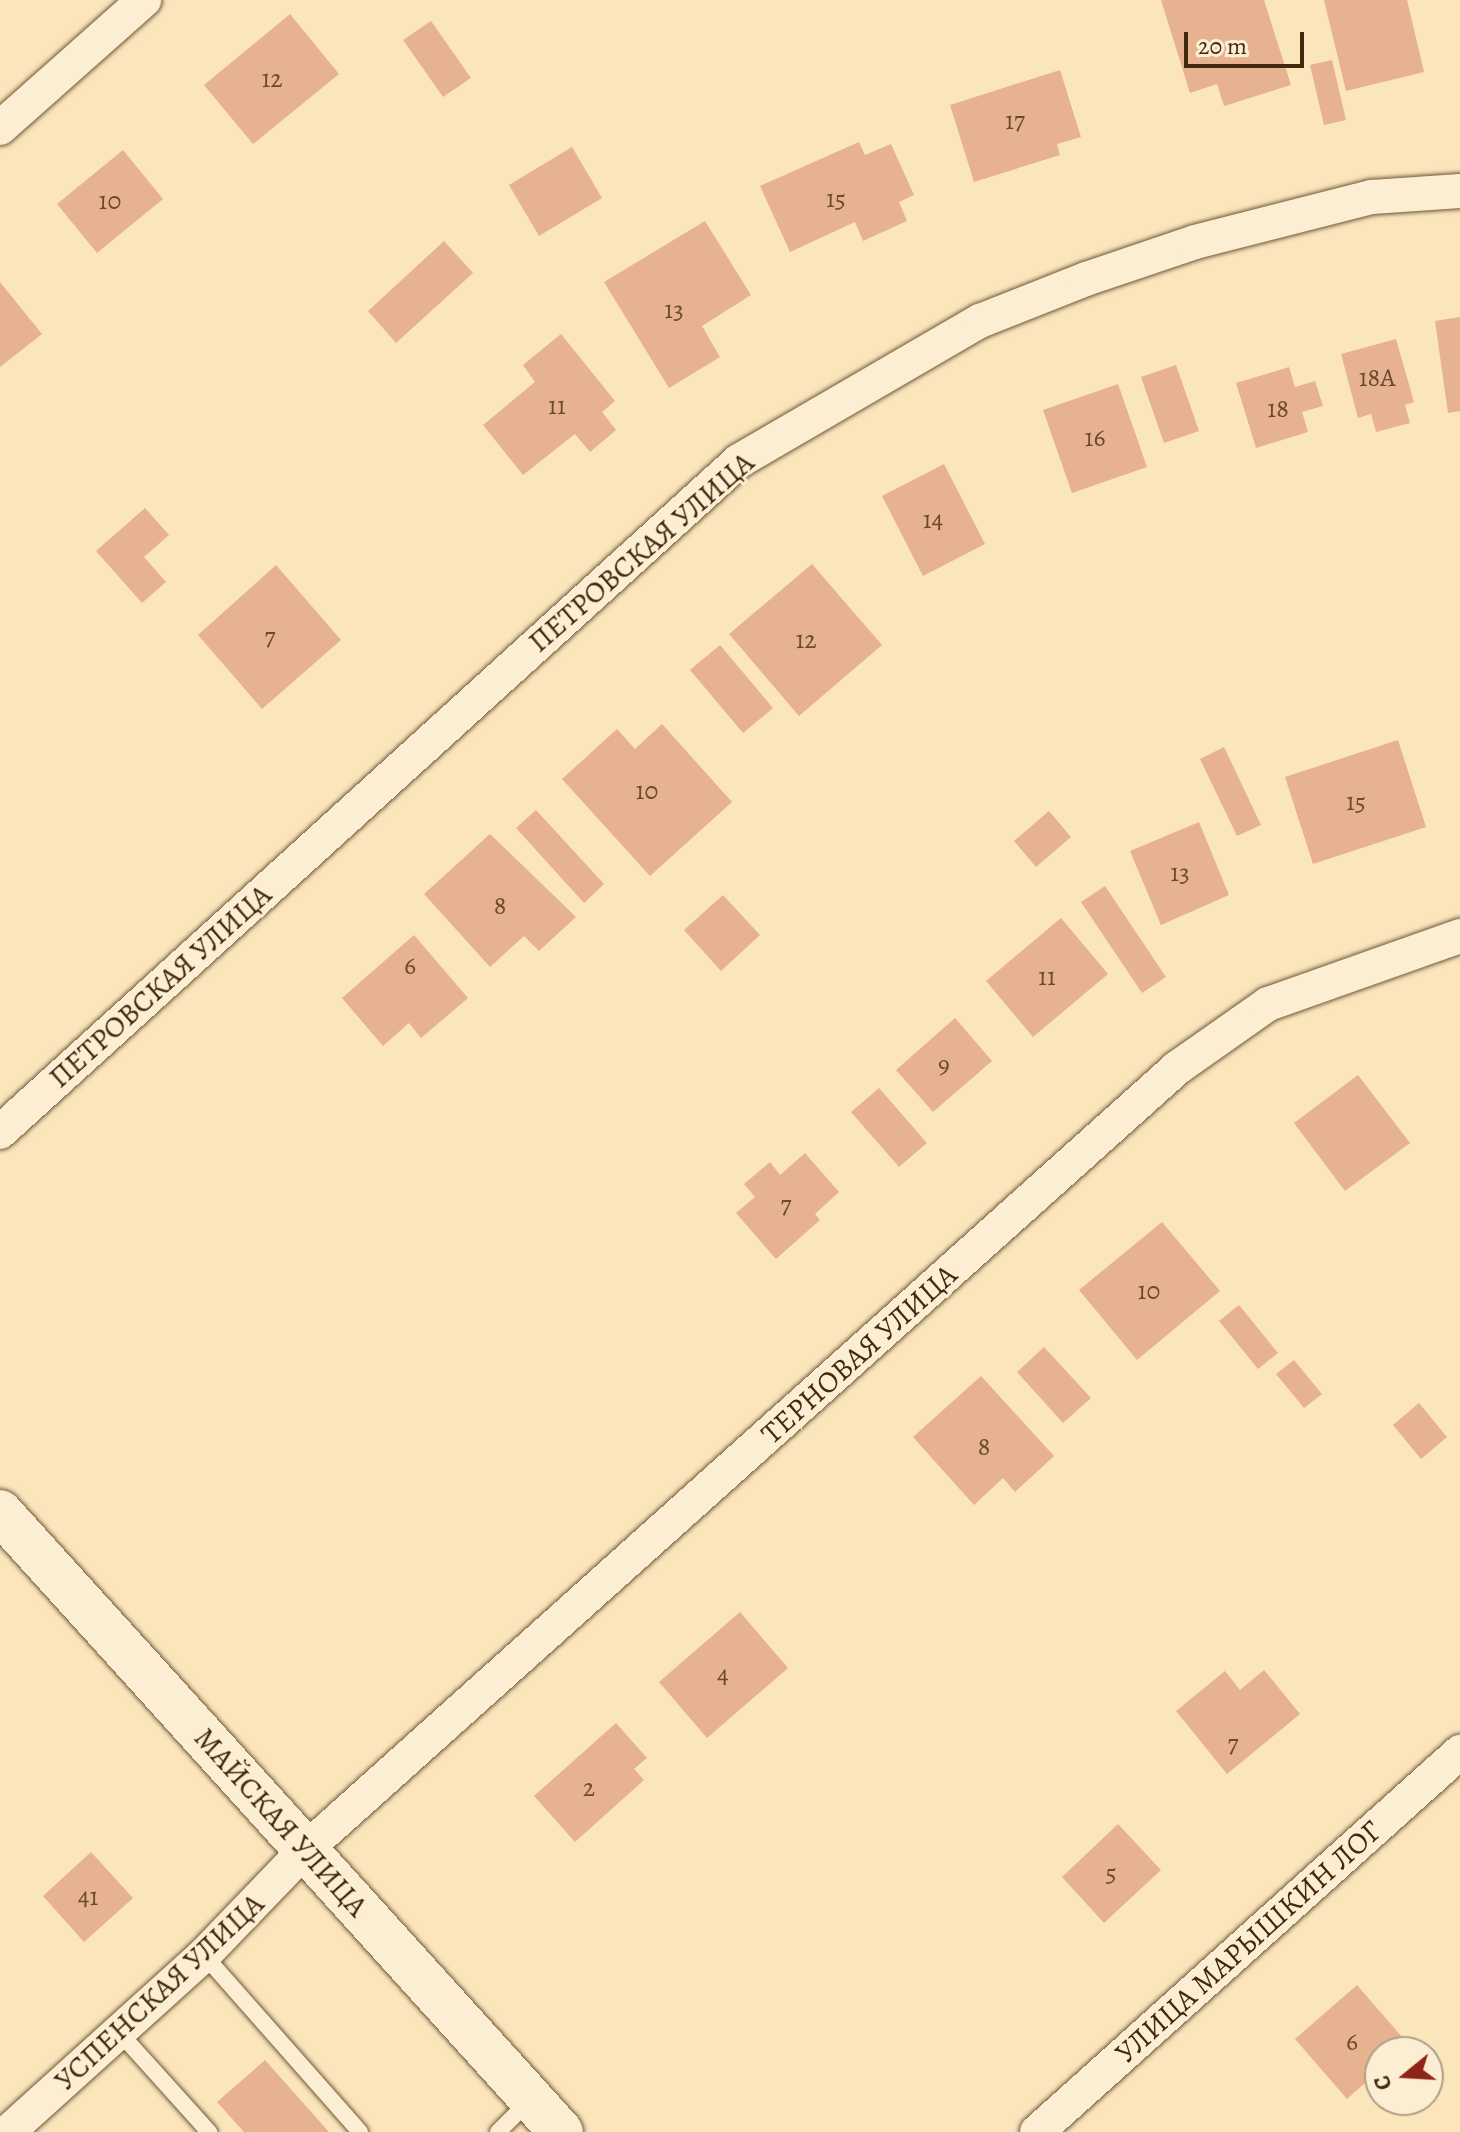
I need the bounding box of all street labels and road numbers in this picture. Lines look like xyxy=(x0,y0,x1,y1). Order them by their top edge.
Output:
street label: ПЕТРОВСКАЯ УЛИЦА xyxy=(521,444,761,660)
street label: ПЕТРОВСКАЯ УЛИЦА xyxy=(41,877,279,1095)
street label: ТЕРНОВАЯ УЛИЦА xyxy=(754,1257,964,1451)
street label: МАЙСКАЯ УЛИЦА xyxy=(187,1720,375,1924)
street label: УЛИЦА МАРЫШКИН ЛОГ xyxy=(1108,1813,1388,2071)
street label: УСПЕНСКАЯ УЛИЦА xyxy=(47,1886,271,2098)

